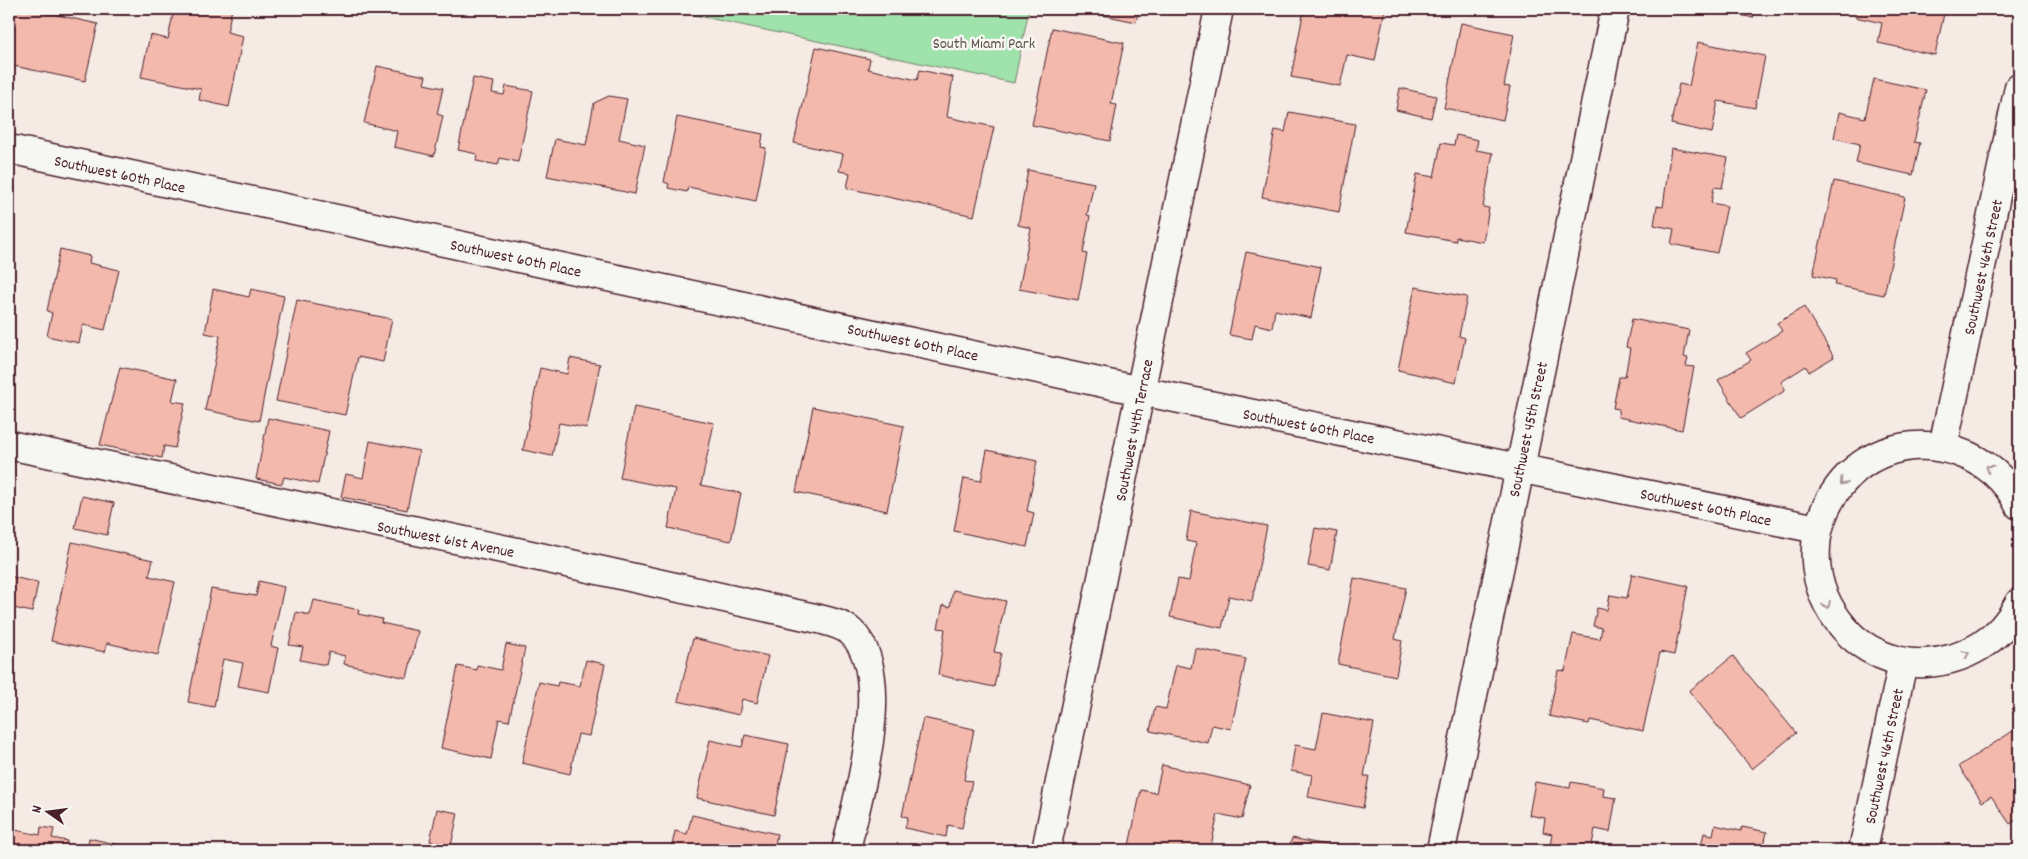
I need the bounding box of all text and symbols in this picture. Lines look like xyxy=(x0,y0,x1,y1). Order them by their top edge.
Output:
park label: South Miami Park xyxy=(933,33,1035,56)
street label: Southwest 60th Place xyxy=(52,150,187,201)
street label: Southwest 46th Street xyxy=(1959,197,2010,338)
street label: Southwest 60th Place xyxy=(448,234,583,285)
street label: Southwest 60th Place xyxy=(845,318,980,369)
street label: Southwest 44th Terrace xyxy=(1110,357,1161,504)
street label: Southwest 45th Street xyxy=(1504,360,1555,499)
street label: Southwest 60th Place xyxy=(1241,403,1376,451)
one-way arrow xyxy=(1985,465,1995,474)
one-way arrow xyxy=(1839,477,1848,486)
street label: Southwest 60th Place xyxy=(1638,483,1773,534)
street label: Southwest 61st Avenue xyxy=(375,516,516,565)
one-way arrow xyxy=(1821,600,1831,609)
one-way arrow xyxy=(1961,649,1970,660)
street label: Southwest 46th Street xyxy=(1860,686,1911,827)
north arrow xyxy=(22,786,72,836)
text: N xyxy=(27,803,48,815)

